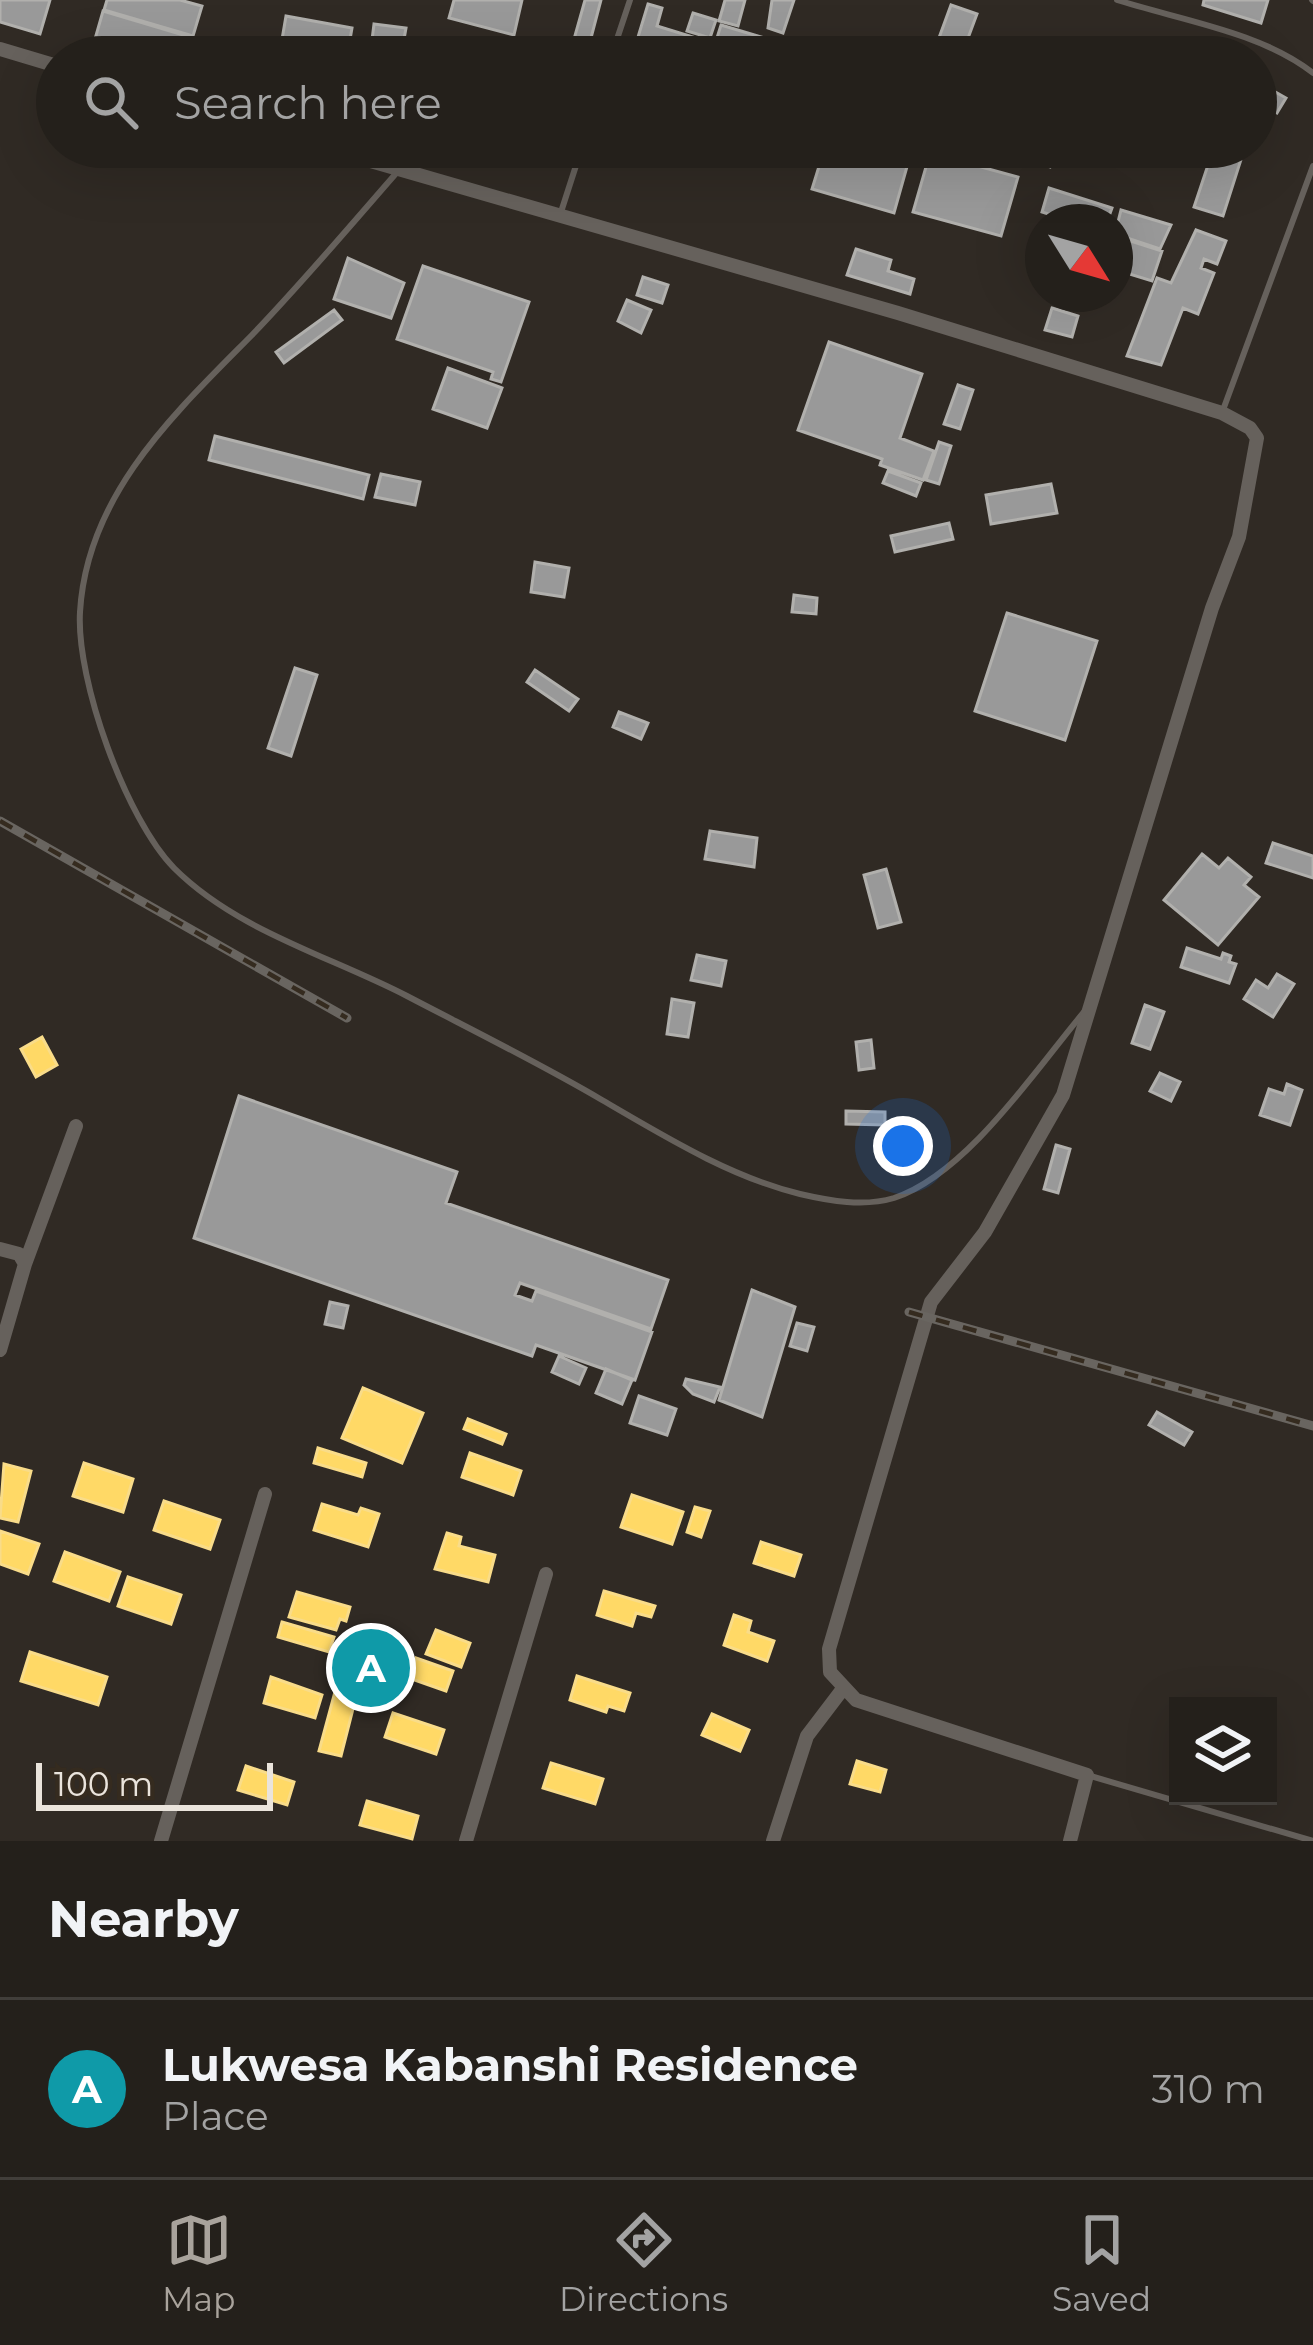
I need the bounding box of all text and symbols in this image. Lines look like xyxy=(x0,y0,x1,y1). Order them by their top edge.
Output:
search box xyxy=(36,36,1277,168)
icon: search xyxy=(78,69,144,135)
text: Search here xyxy=(174,75,442,130)
north arrow xyxy=(1025,204,1133,312)
your location xyxy=(873,1116,933,1176)
pin: A xyxy=(332,1623,410,1713)
map controls xyxy=(1169,1697,1277,1805)
button: layers xyxy=(1169,1697,1277,1805)
scale bar xyxy=(36,1757,273,1810)
text: 100 m xyxy=(54,1764,153,1804)
text: Nearby xyxy=(48,1888,239,1950)
text: Lukwesa Kabanshi Residence xyxy=(162,2037,858,2092)
text: A xyxy=(72,2065,102,2113)
text: 310 m xyxy=(1152,2065,1265,2113)
text: Place xyxy=(162,2092,269,2140)
tab: Map xyxy=(162,2207,235,2319)
tab: Directions xyxy=(559,2207,728,2319)
tab: Saved xyxy=(1052,2207,1151,2319)

